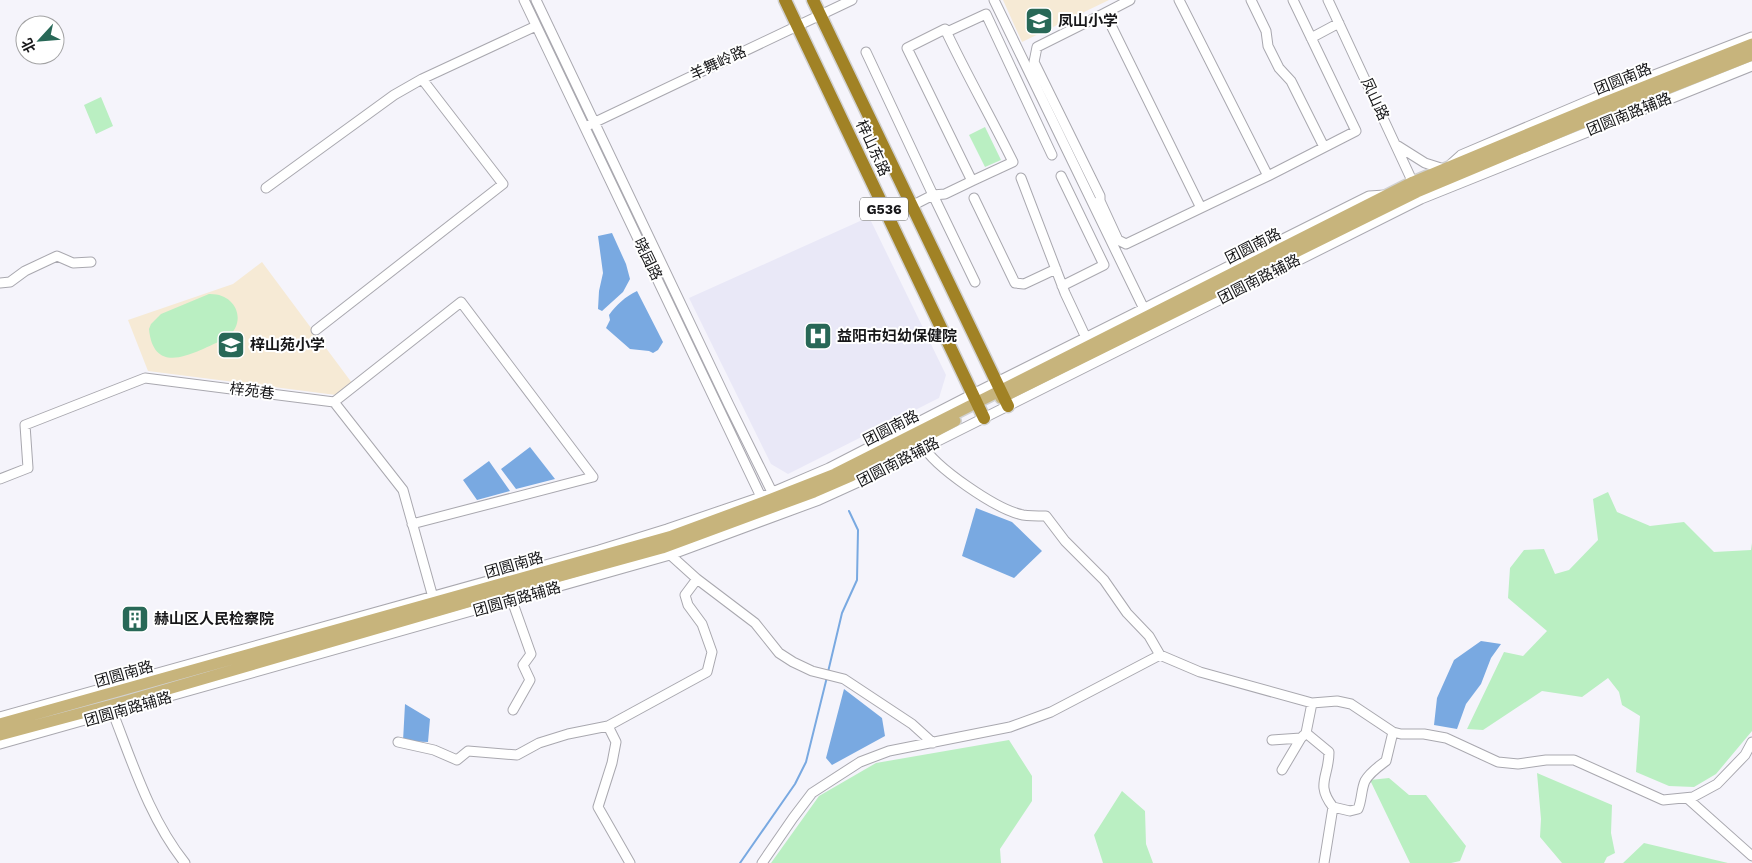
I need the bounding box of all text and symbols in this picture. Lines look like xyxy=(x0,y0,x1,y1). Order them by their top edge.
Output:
school or university icon: 凤山小学 xyxy=(1024,6,1054,36)
place label: 凤山小学 xyxy=(1058,12,1118,30)
north arrow xyxy=(15,15,65,65)
text: 北 xyxy=(18,36,39,55)
street label: 羊舞岭路 xyxy=(687,42,749,84)
street label: 团圆南路 xyxy=(1592,59,1654,99)
street label: 凤山路 xyxy=(1357,75,1393,123)
street label: 团圆南路辅路 xyxy=(1584,89,1674,139)
street label: 梓山东路 xyxy=(852,117,894,179)
road number: G536 xyxy=(860,198,908,220)
street label: 团圆南路 xyxy=(1222,224,1284,268)
street label: 晓园路 xyxy=(630,235,666,283)
street label: 团圆南路辅路 xyxy=(1215,251,1303,307)
hospital icon: 益阳市妇幼保健院 xyxy=(803,321,833,351)
place label: 益阳市妇幼保健院 xyxy=(837,327,957,345)
school or university icon: 梓山苑小学 xyxy=(216,330,246,360)
place label: 梓山苑小学 xyxy=(250,336,325,354)
street label: 梓苑巷 xyxy=(229,379,275,403)
street label: 团圆南路 xyxy=(860,406,922,450)
street label: 团圆南路辅路 xyxy=(854,434,942,490)
street label: 团圆南路 xyxy=(483,548,545,582)
street label: 团圆南路辅路 xyxy=(471,578,563,620)
building icon: 赫山区人民检察院 xyxy=(120,604,150,634)
place label: 赫山区人民检察院 xyxy=(154,610,274,628)
street label: 团圆南路 xyxy=(93,657,155,691)
street label: 团圆南路辅路 xyxy=(82,688,174,730)

